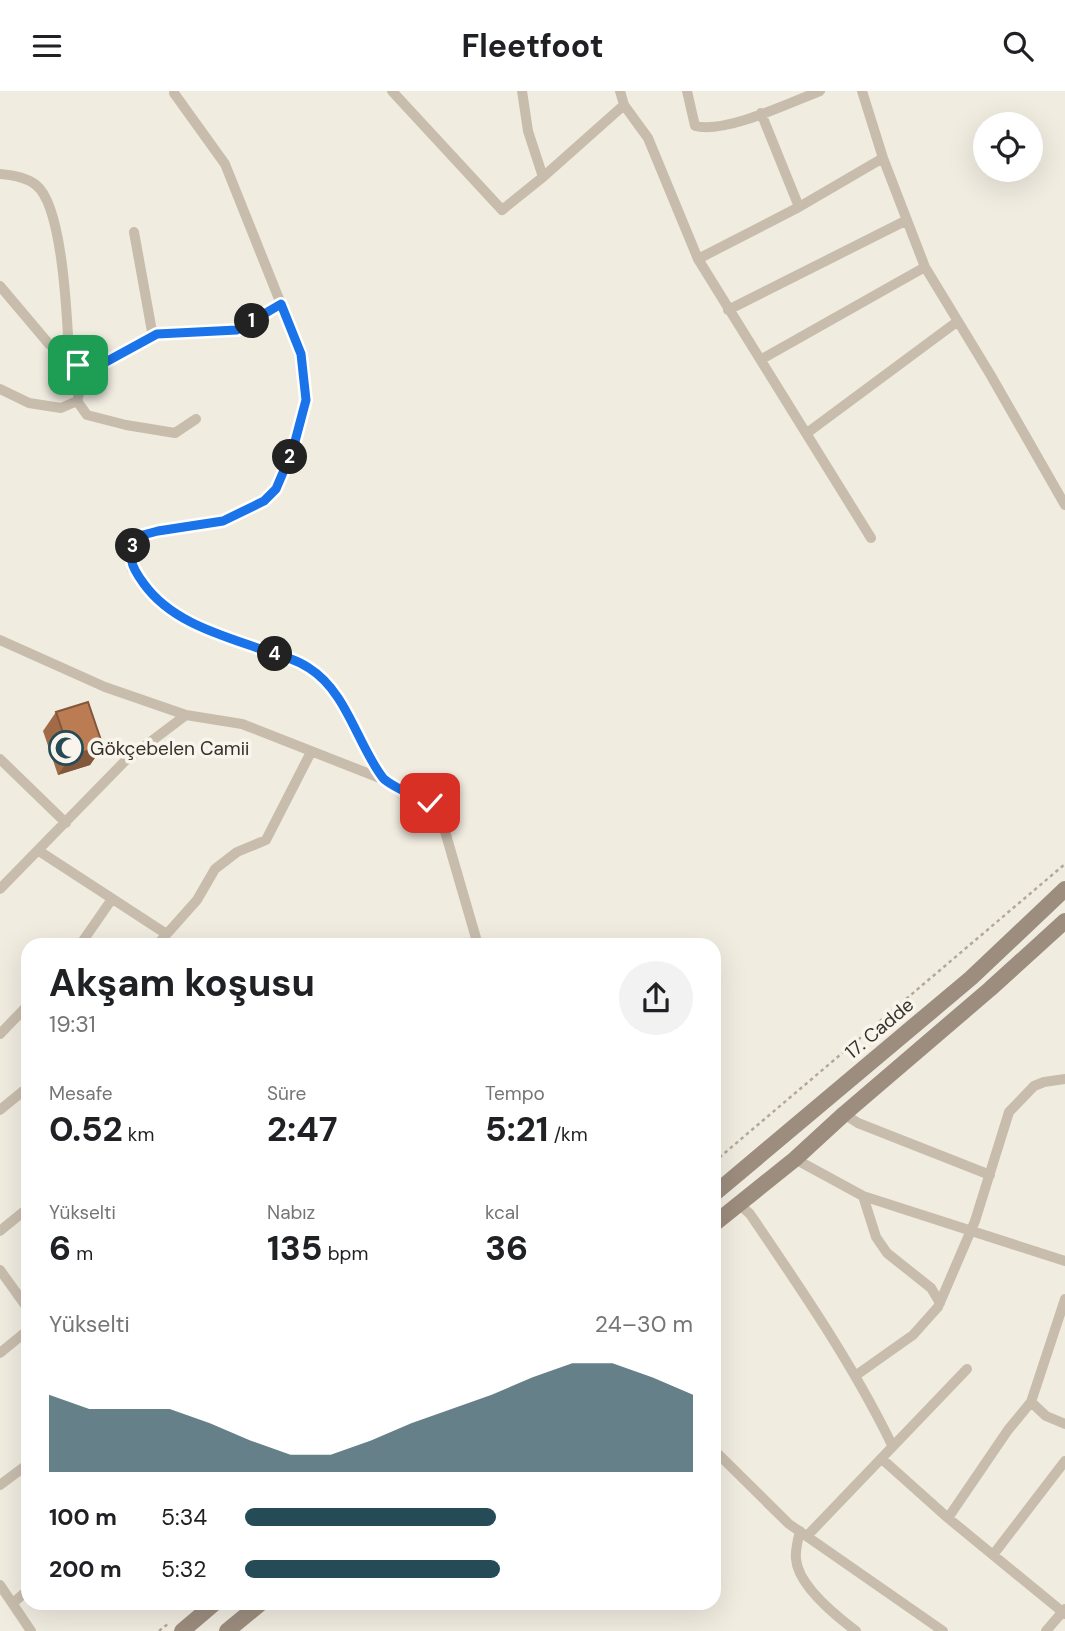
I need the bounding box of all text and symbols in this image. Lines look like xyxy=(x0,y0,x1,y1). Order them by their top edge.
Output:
text: Fleetfoot xyxy=(462,25,603,67)
icon: menu xyxy=(28,27,66,65)
icon: search xyxy=(999,27,1037,65)
map controls xyxy=(973,112,1043,182)
button: locate xyxy=(973,112,1043,182)
pin: 1 xyxy=(234,303,270,338)
text: 1 xyxy=(248,308,255,333)
pin xyxy=(48,335,108,395)
icon: arrive xyxy=(59,346,97,384)
pin: 2 xyxy=(272,439,308,475)
text: 2 xyxy=(284,444,295,469)
pin: 3 xyxy=(116,529,150,563)
text: 3 xyxy=(127,533,138,558)
pin: 4 xyxy=(258,637,292,671)
text: 4 xyxy=(268,641,281,666)
mosque icon: Gökçebelen Camii xyxy=(47,729,85,767)
place label: Gökçebelen Camii xyxy=(90,736,249,761)
pin xyxy=(400,773,460,833)
icon: check xyxy=(411,784,449,822)
text: Akşam koşusu xyxy=(49,958,315,1008)
button: share xyxy=(619,961,693,1035)
street label: 17. Cadde xyxy=(840,992,919,1064)
text: 19:31 xyxy=(49,1009,96,1039)
text: Mesafe xyxy=(49,1081,113,1106)
text: Süre xyxy=(267,1081,306,1106)
text: Tempo xyxy=(485,1081,545,1106)
text: 0.52 xyxy=(49,1106,123,1152)
text: 2:47 xyxy=(267,1106,338,1152)
text: 5:21 xyxy=(485,1106,549,1152)
text: km xyxy=(123,1122,154,1147)
text: /km xyxy=(549,1122,588,1147)
text: Yükselti xyxy=(49,1200,116,1225)
text: Nabız xyxy=(267,1200,315,1225)
text: kcal xyxy=(485,1200,519,1225)
text: 6 xyxy=(49,1225,71,1271)
text: 135 xyxy=(267,1225,323,1271)
text: 36 xyxy=(485,1225,528,1271)
text: m xyxy=(71,1241,93,1266)
text: bpm xyxy=(323,1241,368,1266)
text: Yükselti xyxy=(49,1309,130,1339)
text: 24–30 m xyxy=(595,1309,693,1339)
text: 100 m xyxy=(49,1502,117,1532)
text: 5:34 xyxy=(161,1502,207,1532)
text: 200 m xyxy=(49,1554,122,1584)
text: 5:32 xyxy=(161,1554,207,1584)

